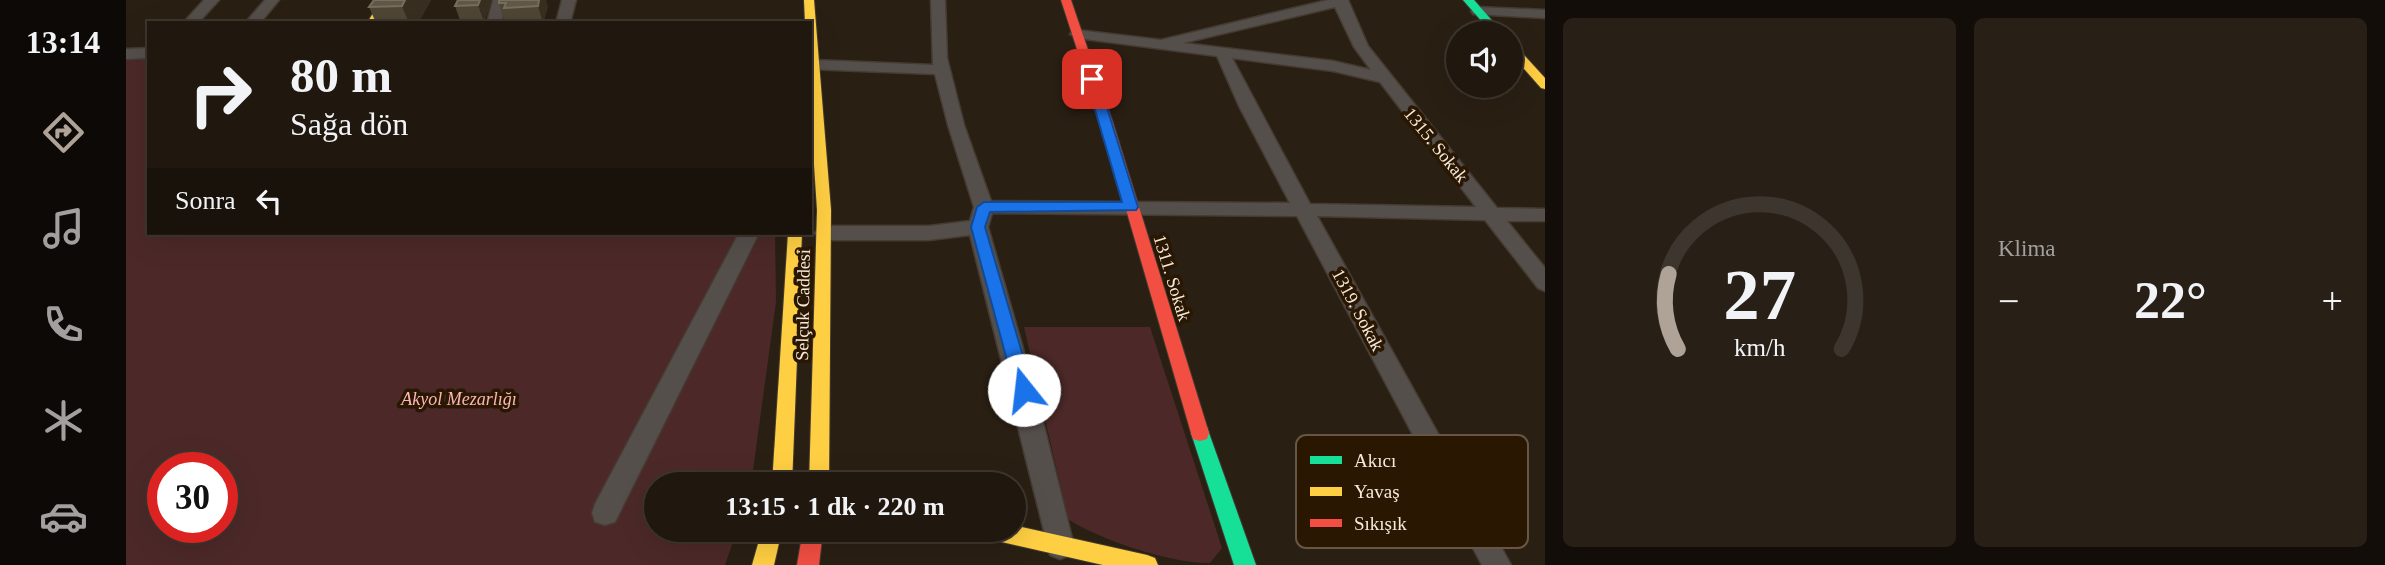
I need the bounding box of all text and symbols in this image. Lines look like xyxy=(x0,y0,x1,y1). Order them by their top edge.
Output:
map controls xyxy=(1446,21,1523,98)
button: sound xyxy=(1446,21,1523,98)
text: 13:14 xyxy=(26,24,100,60)
text: 80 m xyxy=(290,48,392,103)
icon: right xyxy=(175,49,266,140)
pin xyxy=(1062,49,1122,109)
icon: arrive xyxy=(1073,60,1111,98)
street label: 1315. Sokak xyxy=(1400,104,1472,186)
text: Sağa dön xyxy=(290,106,408,142)
icon: directions xyxy=(39,108,88,157)
icon: left xyxy=(250,182,288,220)
text: Sonra xyxy=(175,186,236,215)
icon: music xyxy=(39,204,88,253)
street label: 1311. Sokak xyxy=(1149,232,1195,324)
text: Klima xyxy=(1998,236,2056,261)
street label: Selçuk Caddesi xyxy=(792,249,814,361)
text: 27 xyxy=(1723,254,1796,335)
street label: 1319. Sokak xyxy=(1328,266,1388,354)
text: 22° xyxy=(2134,272,2207,329)
text: − xyxy=(1998,280,2019,322)
text: + xyxy=(2322,280,2343,322)
icon: phone xyxy=(39,300,88,349)
text: km/h xyxy=(1734,333,1786,360)
position arrow xyxy=(987,353,1061,427)
park label: Akyol Mezarlığı xyxy=(400,389,517,409)
icon: climate xyxy=(39,396,88,445)
legend xyxy=(1296,435,1528,548)
text: Akıcı xyxy=(1354,450,1396,471)
speed limit sign: 30 xyxy=(147,452,238,543)
text: Yavaş xyxy=(1354,481,1400,502)
icon: car xyxy=(39,492,88,541)
text: 13:15 · 1 dk · 220 m xyxy=(725,492,945,521)
text: Sıkışık xyxy=(1354,513,1407,534)

